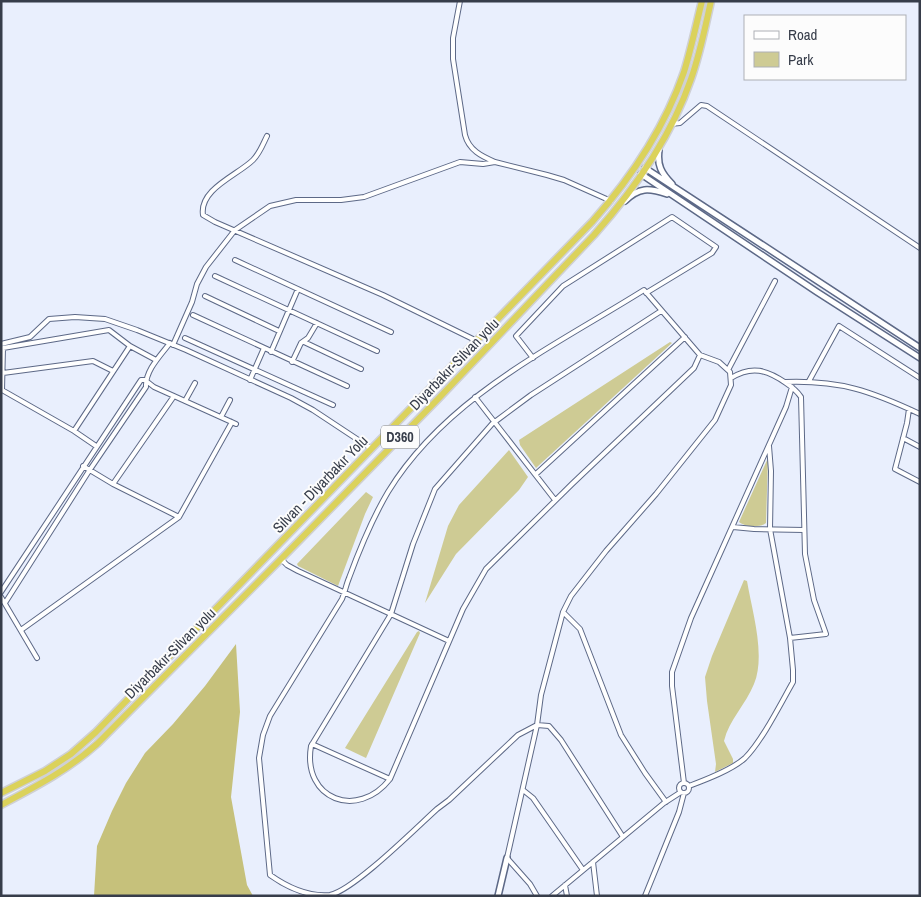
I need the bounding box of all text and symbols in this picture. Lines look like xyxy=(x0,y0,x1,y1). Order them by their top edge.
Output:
legend xyxy=(744,15,906,80)
text: Road xyxy=(788,24,817,45)
text: Park xyxy=(788,49,814,70)
street label: Diyarbakır-Silvan yolu xyxy=(404,313,504,415)
road number: D360 xyxy=(381,426,419,448)
street label: Silvan - Diyarbakır Yolu xyxy=(268,430,372,538)
street label: Diyarbakır-Silvan yolu xyxy=(120,603,220,703)

